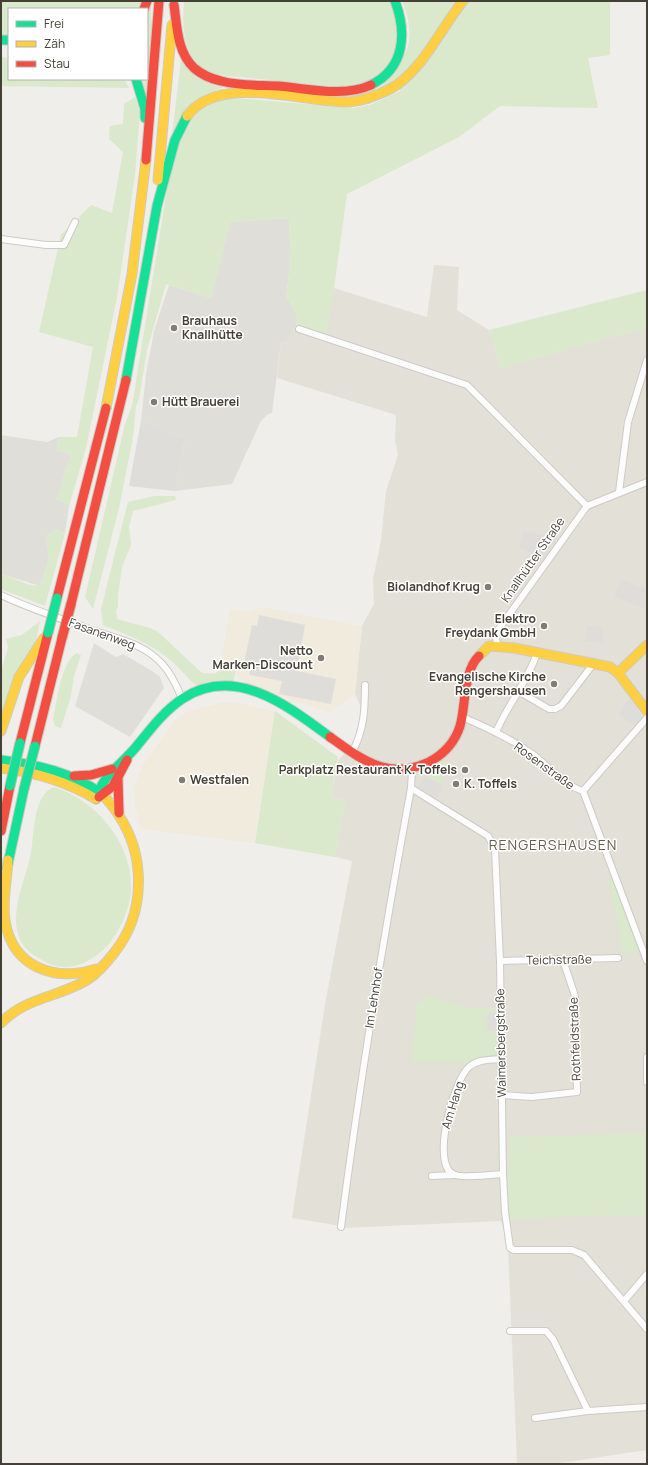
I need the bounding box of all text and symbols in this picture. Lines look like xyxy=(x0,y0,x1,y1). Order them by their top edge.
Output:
legend xyxy=(8,8,148,80)
text: Frei xyxy=(44,15,64,32)
text: Zäh xyxy=(44,35,65,52)
text: Stau xyxy=(44,55,70,72)
place label: Brauhaus Knallhütte xyxy=(182,312,243,343)
marker: Brauhaus Knallhütte xyxy=(169,323,179,333)
place label: Hütt Brauerei xyxy=(162,393,239,410)
marker: Hütt Brauerei xyxy=(149,397,159,407)
street label: Knallhütter Straße xyxy=(497,514,568,606)
place label: Biolandhof Krug xyxy=(387,578,480,595)
marker: Biolandhof Krug xyxy=(483,582,493,592)
place label: Elektro Freydank GmbH xyxy=(445,610,536,641)
street label: Fasanenweg xyxy=(67,614,138,653)
marker: Elektro Freydank GmbH xyxy=(539,621,549,631)
place label: Netto Marken-Discount xyxy=(212,642,313,673)
marker: Netto Marken-Discount xyxy=(316,653,326,663)
place label: Evangelische Kirche Rengershausen xyxy=(429,668,546,699)
marker: Evangelische Kirche Rengershausen xyxy=(549,679,559,689)
street label: Rosenstraße xyxy=(511,738,578,793)
place label: Parkplatz Restaurant K. Toffels xyxy=(279,761,457,778)
marker: Parkplatz Restaurant K. Toffels xyxy=(460,765,470,775)
place label: Westfalen xyxy=(190,771,249,788)
marker: Westfalen xyxy=(177,775,187,785)
place label: K. Toffels xyxy=(464,775,517,792)
marker: K. Toffels xyxy=(451,779,461,789)
district label: RENGERSHAUSEN xyxy=(489,835,617,854)
street label: Teichstraße xyxy=(526,950,592,969)
street label: Im Lehnhof xyxy=(360,966,387,1030)
street label: Waimersbergstraße xyxy=(491,988,510,1098)
street label: Rothfeldstraße xyxy=(565,997,584,1081)
street label: Am Hang xyxy=(437,1079,468,1131)

